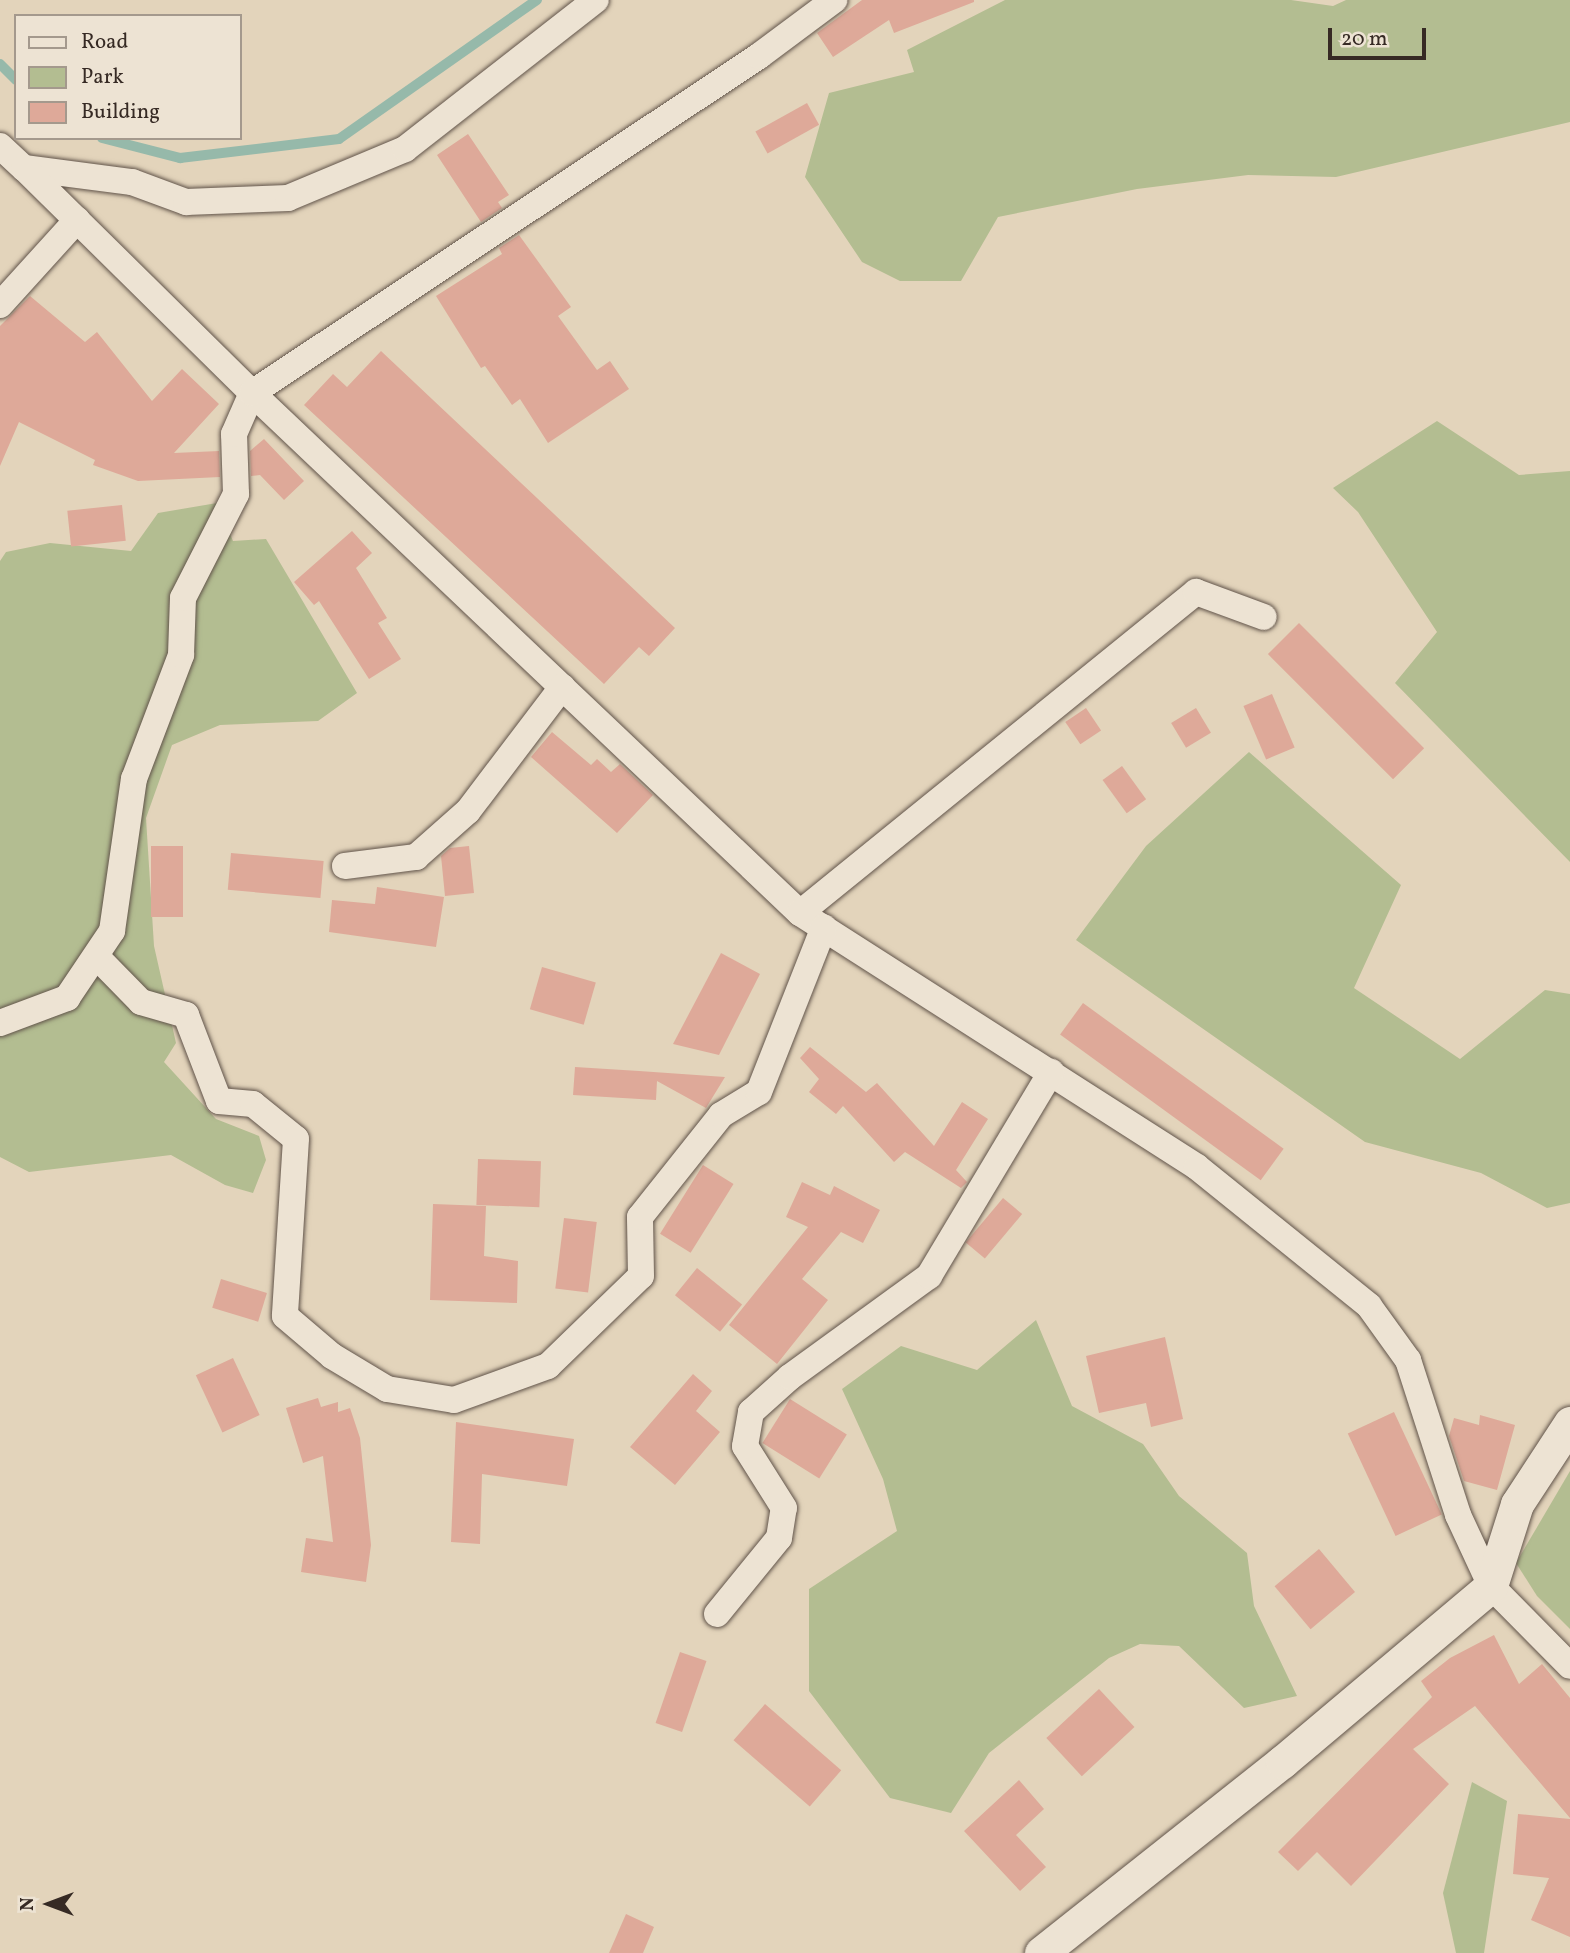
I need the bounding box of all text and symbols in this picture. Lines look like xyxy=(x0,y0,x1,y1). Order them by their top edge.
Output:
legend xyxy=(14,14,242,140)
scale bar xyxy=(1332,14,1430,58)
text: 20 m xyxy=(1341,25,1387,54)
text: Road xyxy=(81,28,128,57)
text: Park xyxy=(81,63,124,92)
text: Building xyxy=(81,98,160,127)
north arrow xyxy=(14,1869,84,1939)
text: N xyxy=(15,1897,41,1911)

